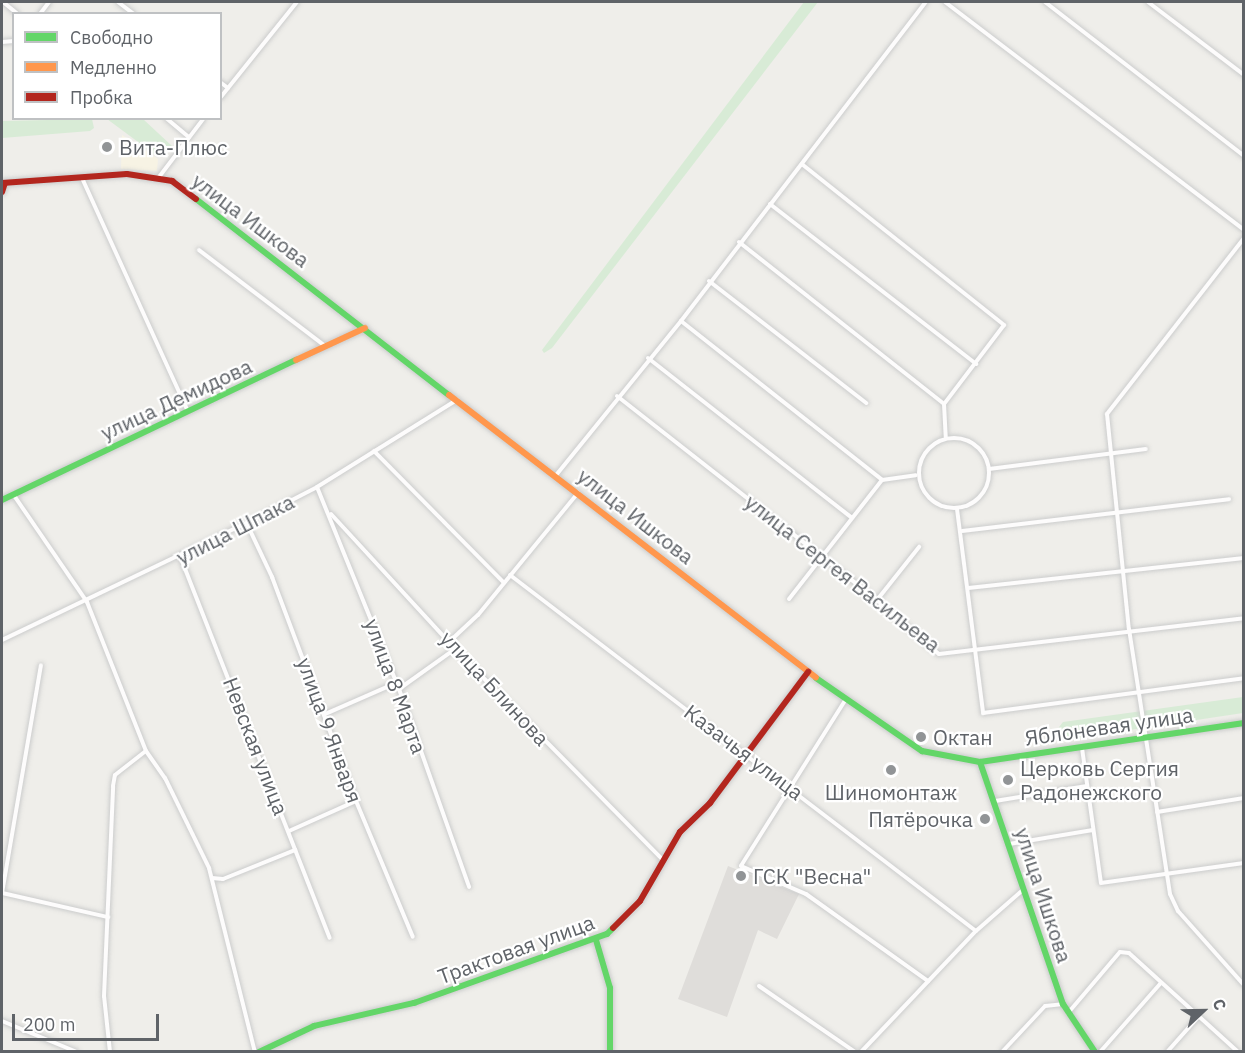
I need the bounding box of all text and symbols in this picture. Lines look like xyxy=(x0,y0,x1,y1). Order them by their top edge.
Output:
legend xyxy=(12,12,222,120)
text: Свободно xyxy=(70,26,153,49)
text: Медленно xyxy=(70,56,157,79)
text: Пробка xyxy=(70,86,133,109)
place label: Вита-Плюс xyxy=(119,134,228,160)
marker: Вита-Плюс xyxy=(100,140,114,154)
street label: улица Ишкова xyxy=(187,168,315,272)
street label: улица Демидова xyxy=(96,353,256,445)
street label: улица Ишкова xyxy=(573,463,699,569)
street label: улица Шпака xyxy=(172,488,298,570)
street label: улица Сергея Васильева xyxy=(740,489,946,657)
street label: улица 8 Марта xyxy=(360,615,432,757)
street label: улица Блинова xyxy=(435,625,555,751)
street label: улица 9 Января xyxy=(292,654,368,806)
street label: Невская улица xyxy=(218,674,294,818)
street label: Казачья улица xyxy=(679,699,809,805)
street label: Яблоневая улица xyxy=(1023,702,1195,750)
place label: Октан xyxy=(933,724,993,750)
marker: Октан xyxy=(914,730,928,744)
place label: Церковь Сергия Радонежского xyxy=(1020,755,1179,805)
marker: Шиномонтаж xyxy=(884,763,898,777)
marker: Церковь Сергия Радонежского xyxy=(1001,773,1015,787)
place label: Шиномонтаж xyxy=(825,779,957,805)
place label: Пятёрочка xyxy=(868,806,973,832)
marker: Пятёрочка xyxy=(978,812,992,826)
street label: улица Ишкова xyxy=(1010,824,1078,966)
place label: ГСК "Весна" xyxy=(753,863,871,889)
marker: ГСК "Весна" xyxy=(734,869,748,883)
street label: Трактовая улица xyxy=(434,909,598,989)
north arrow xyxy=(1173,981,1233,1041)
text: С xyxy=(1208,996,1231,1013)
scale bar xyxy=(15,1002,162,1040)
text: 200 m xyxy=(23,1013,75,1036)

